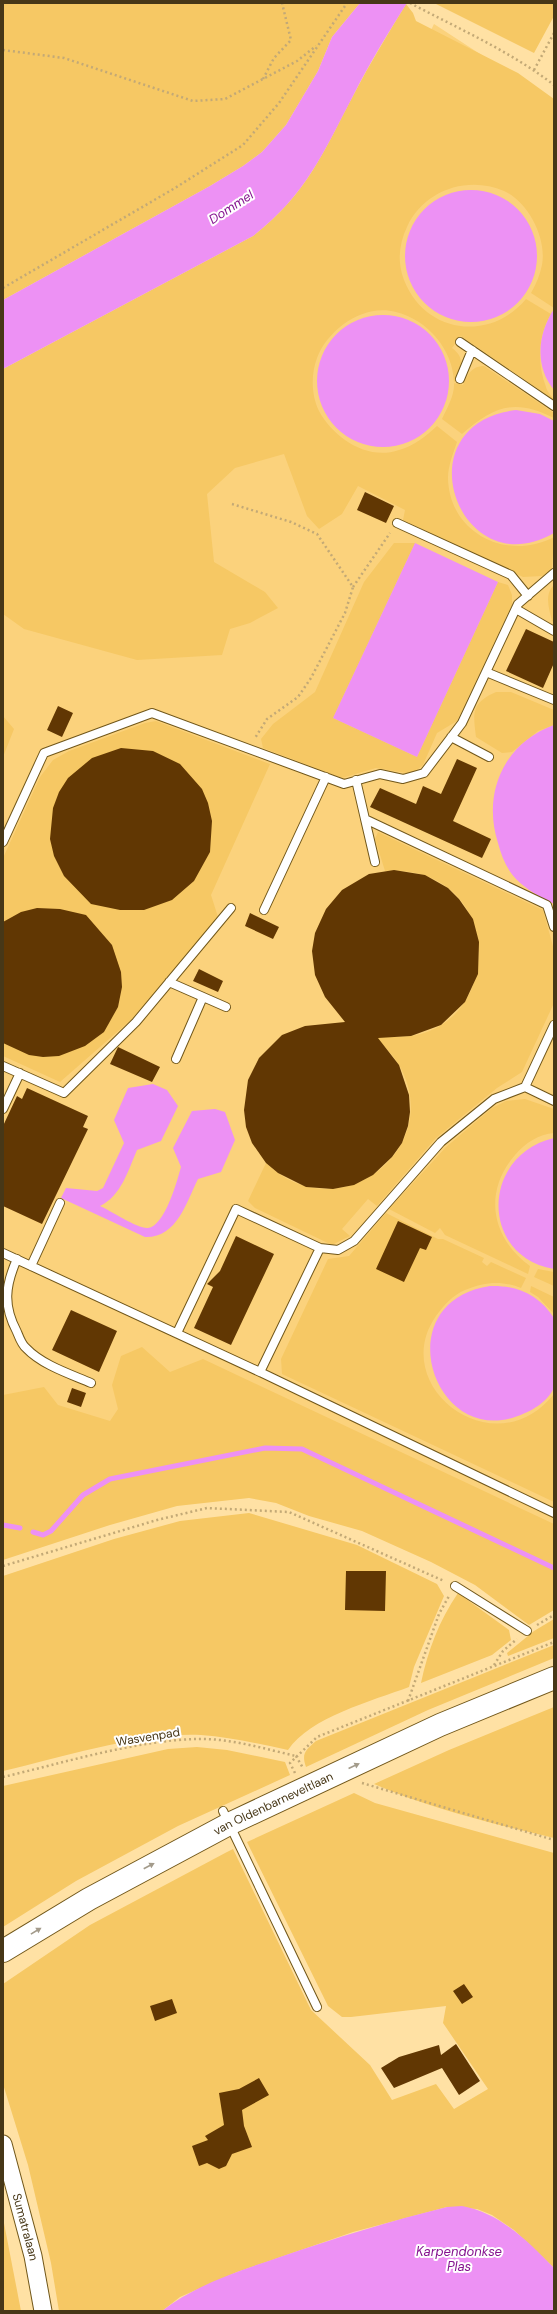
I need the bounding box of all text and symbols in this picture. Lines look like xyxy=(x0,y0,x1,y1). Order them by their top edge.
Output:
water label: Dommel xyxy=(205,186,258,228)
street label: Wasvenpad xyxy=(115,1724,181,1750)
one-way arrow xyxy=(348,1763,360,1769)
street label: van Oldenbarneveltlaan xyxy=(210,1768,336,1839)
one-way arrow xyxy=(144,1863,155,1870)
one-way arrow xyxy=(30,1927,42,1934)
street label: Sumatralaan xyxy=(9,2192,42,2262)
water label: Karpendonkse Plas xyxy=(416,2243,502,2275)

